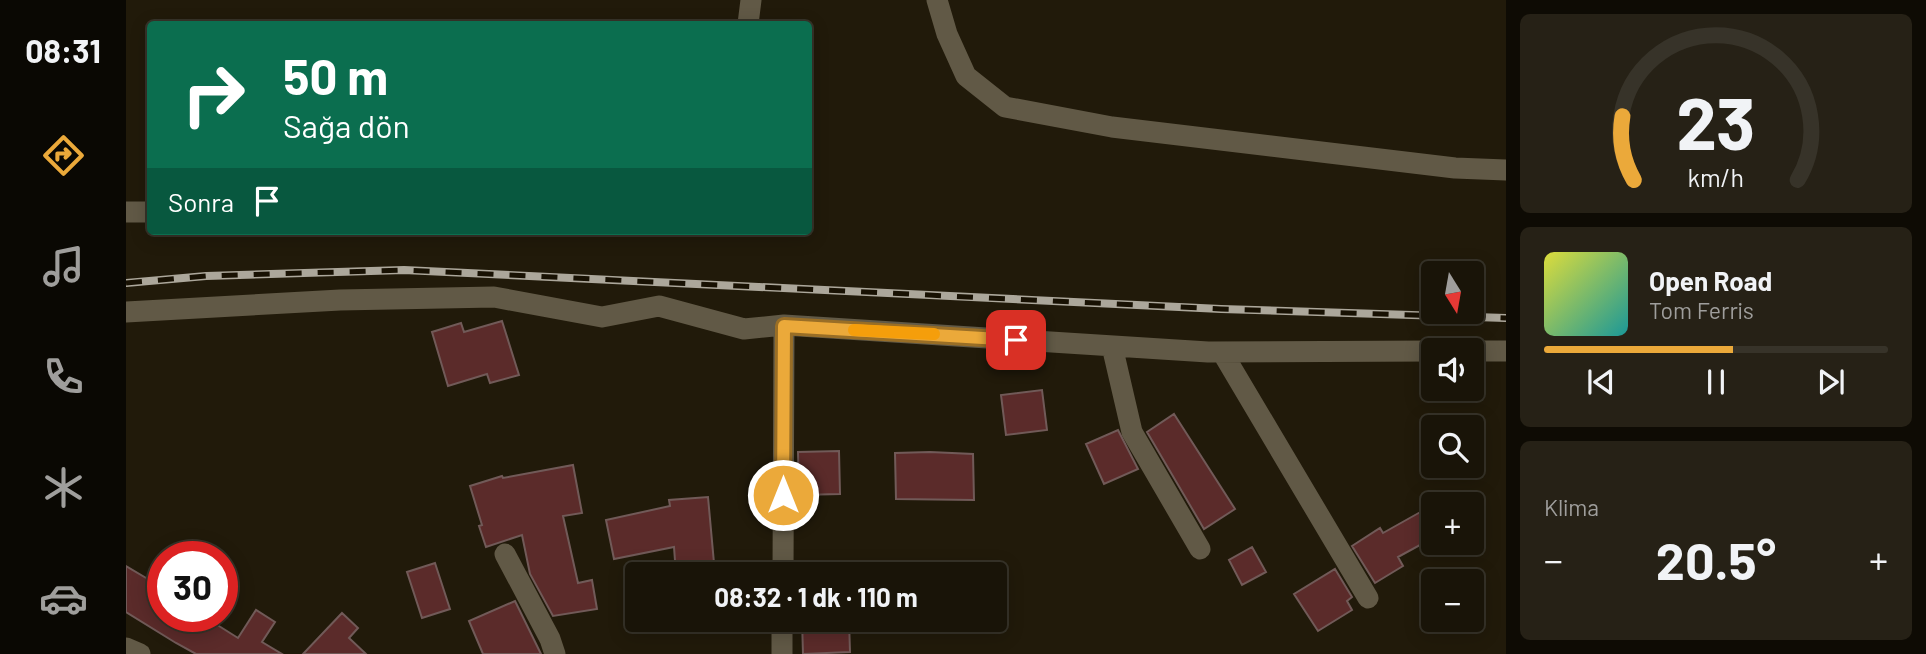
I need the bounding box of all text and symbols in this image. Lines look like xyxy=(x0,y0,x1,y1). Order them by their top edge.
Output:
text: 08:31 xyxy=(25,31,101,69)
text: 50 m xyxy=(283,46,388,105)
icon: right xyxy=(168,49,259,140)
text: 23 xyxy=(1676,77,1756,165)
text: Sağa dön xyxy=(283,106,410,144)
icon: directions xyxy=(39,131,88,180)
text: km/h xyxy=(1688,161,1744,191)
icon: arrive xyxy=(248,182,286,220)
text: Sonra xyxy=(168,186,234,217)
icon: music xyxy=(39,242,88,291)
north arrow xyxy=(1421,261,1484,324)
map controls xyxy=(1421,261,1484,632)
text: Open Road xyxy=(1649,265,1772,296)
text: Tom Ferris xyxy=(1649,296,1754,324)
pin xyxy=(986,310,1046,370)
icon: arrive xyxy=(997,321,1035,359)
button: sound xyxy=(1421,338,1484,401)
icon: phone xyxy=(39,352,88,401)
icon: previous xyxy=(1582,363,1620,401)
icon: pause xyxy=(1697,363,1735,401)
icon: next xyxy=(1812,363,1850,401)
button: search xyxy=(1421,415,1484,478)
position arrow xyxy=(746,458,820,532)
icon: climate xyxy=(39,463,88,512)
button: + xyxy=(1421,492,1484,555)
text: Klima xyxy=(1544,493,1599,521)
text: 20.5° xyxy=(1656,528,1776,590)
text: − xyxy=(1544,536,1563,582)
text: + xyxy=(1869,536,1888,582)
speed limit sign: 30 xyxy=(147,541,238,632)
button: − xyxy=(1421,569,1484,632)
icon: car xyxy=(39,574,88,623)
text: 08:32 · 1 dk · 110 m xyxy=(714,581,918,612)

